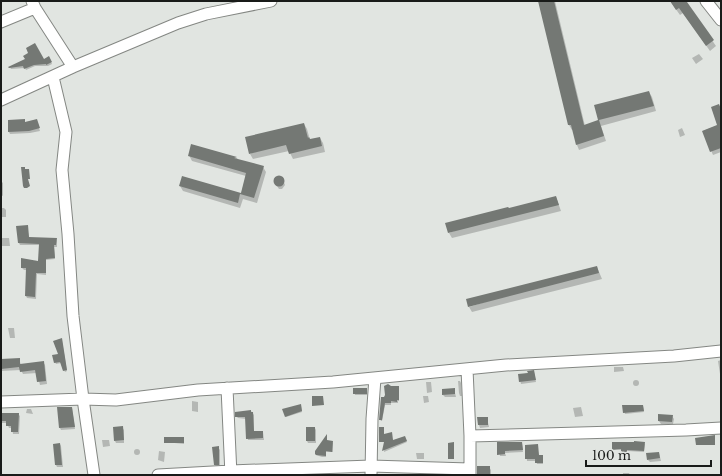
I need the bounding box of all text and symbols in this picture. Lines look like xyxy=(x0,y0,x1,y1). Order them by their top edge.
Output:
scale bar xyxy=(586,442,711,468)
text: 100 m xyxy=(592,448,631,463)

